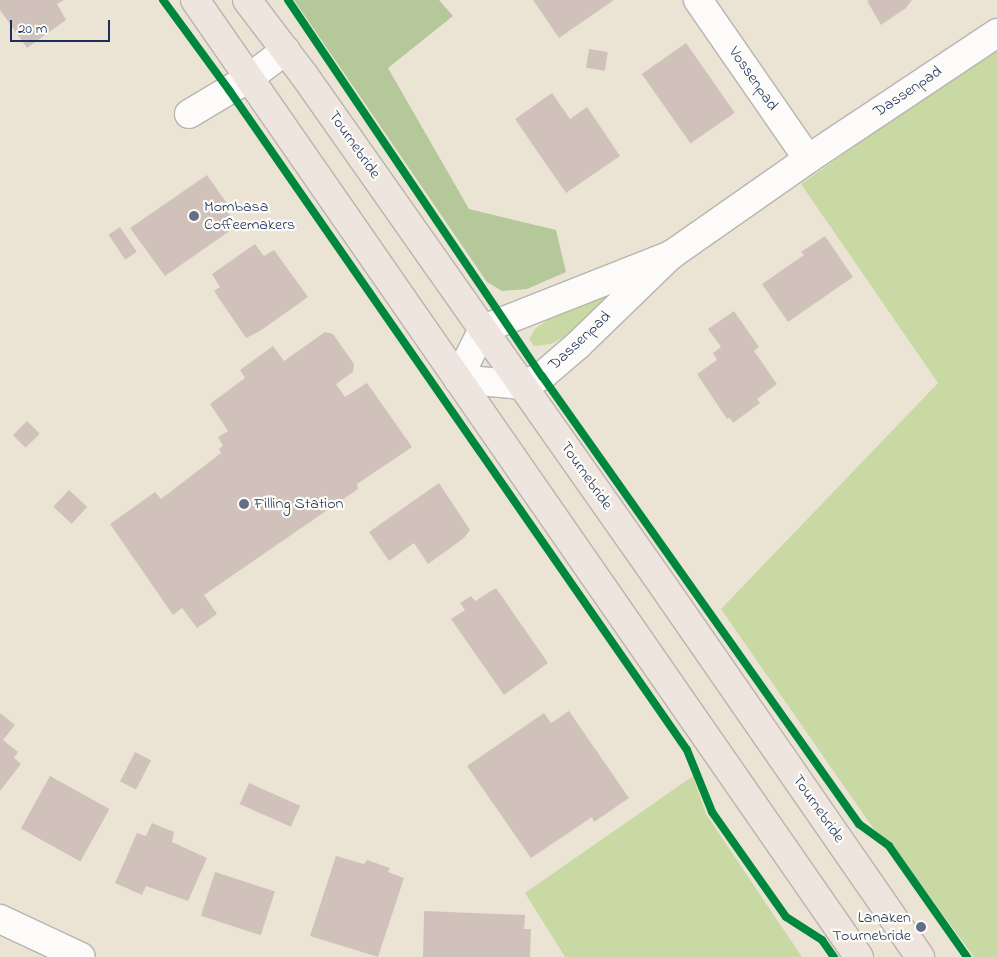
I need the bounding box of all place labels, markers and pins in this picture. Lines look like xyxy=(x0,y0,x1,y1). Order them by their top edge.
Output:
place label: Mombasa Coffeemakers xyxy=(204,197,295,235)
marker: Mombasa Coffeemakers xyxy=(188,210,200,222)
place label: Filling Station xyxy=(254,494,343,514)
marker: Filling Station xyxy=(238,498,250,510)
place label: Lanaken Tournebride xyxy=(833,908,911,946)
marker: Lanaken Tournebride xyxy=(915,921,927,933)

